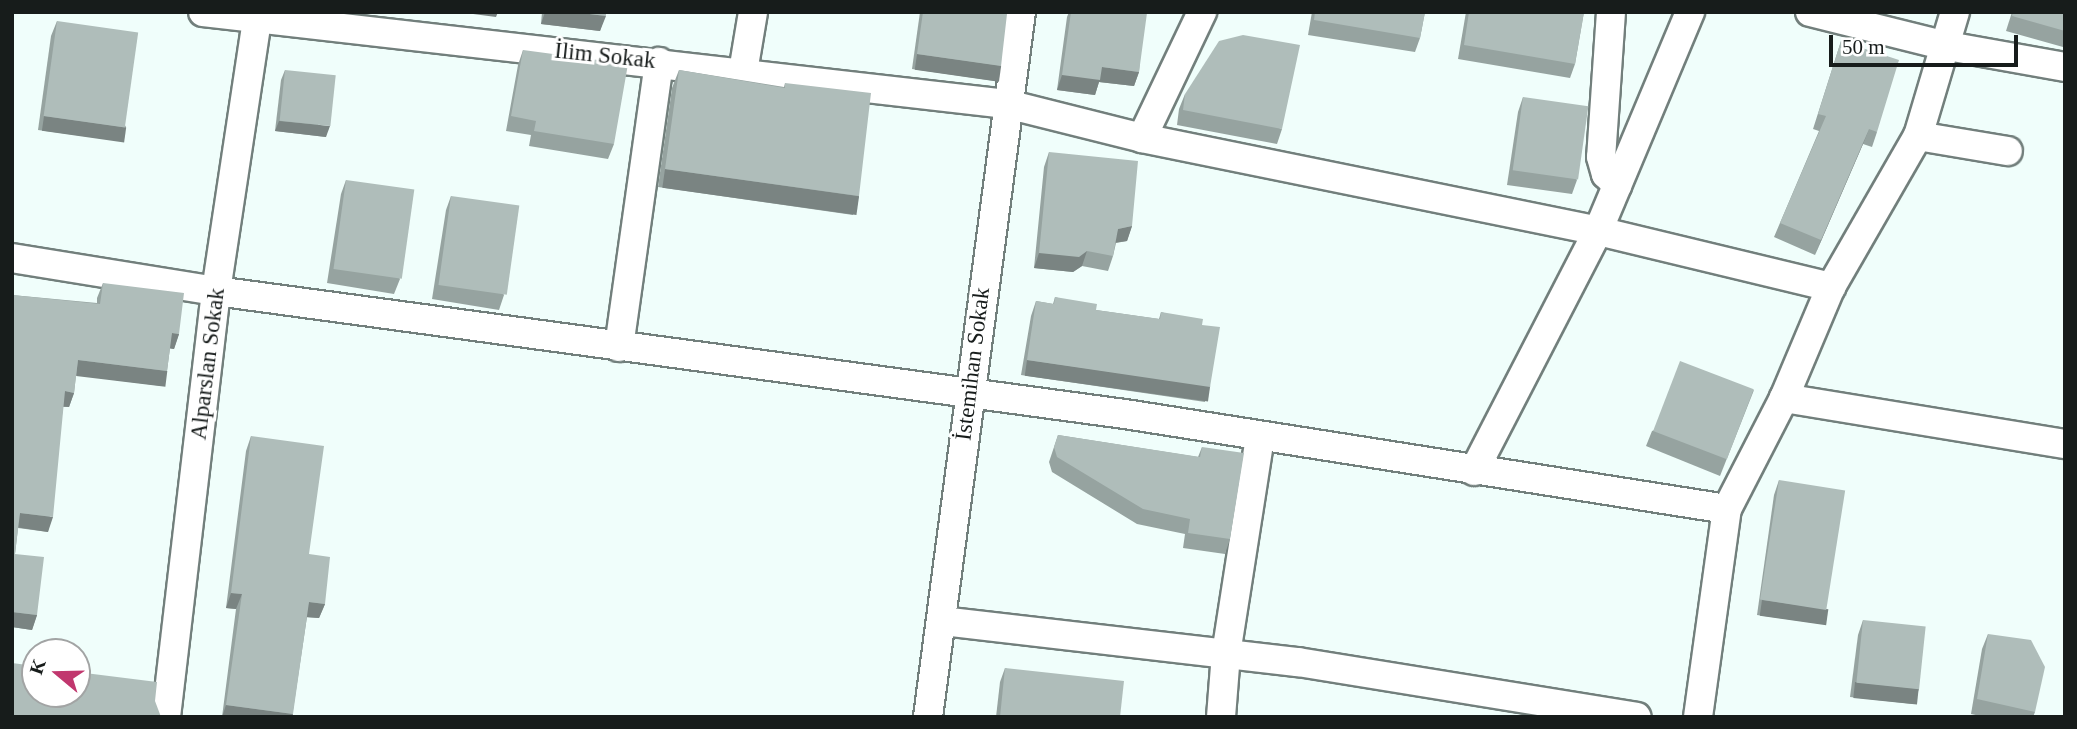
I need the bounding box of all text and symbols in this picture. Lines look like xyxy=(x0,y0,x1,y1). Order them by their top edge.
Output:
scale bar xyxy=(1832,21,2021,65)
text: 50 m xyxy=(1842,35,1885,59)
street label: İlim Sokak xyxy=(553,37,657,75)
street label: İstemihan Sokak xyxy=(950,286,996,442)
street label: Alparslan Sokak xyxy=(185,287,231,441)
north arrow xyxy=(21,638,91,708)
text: K xyxy=(25,656,50,677)

